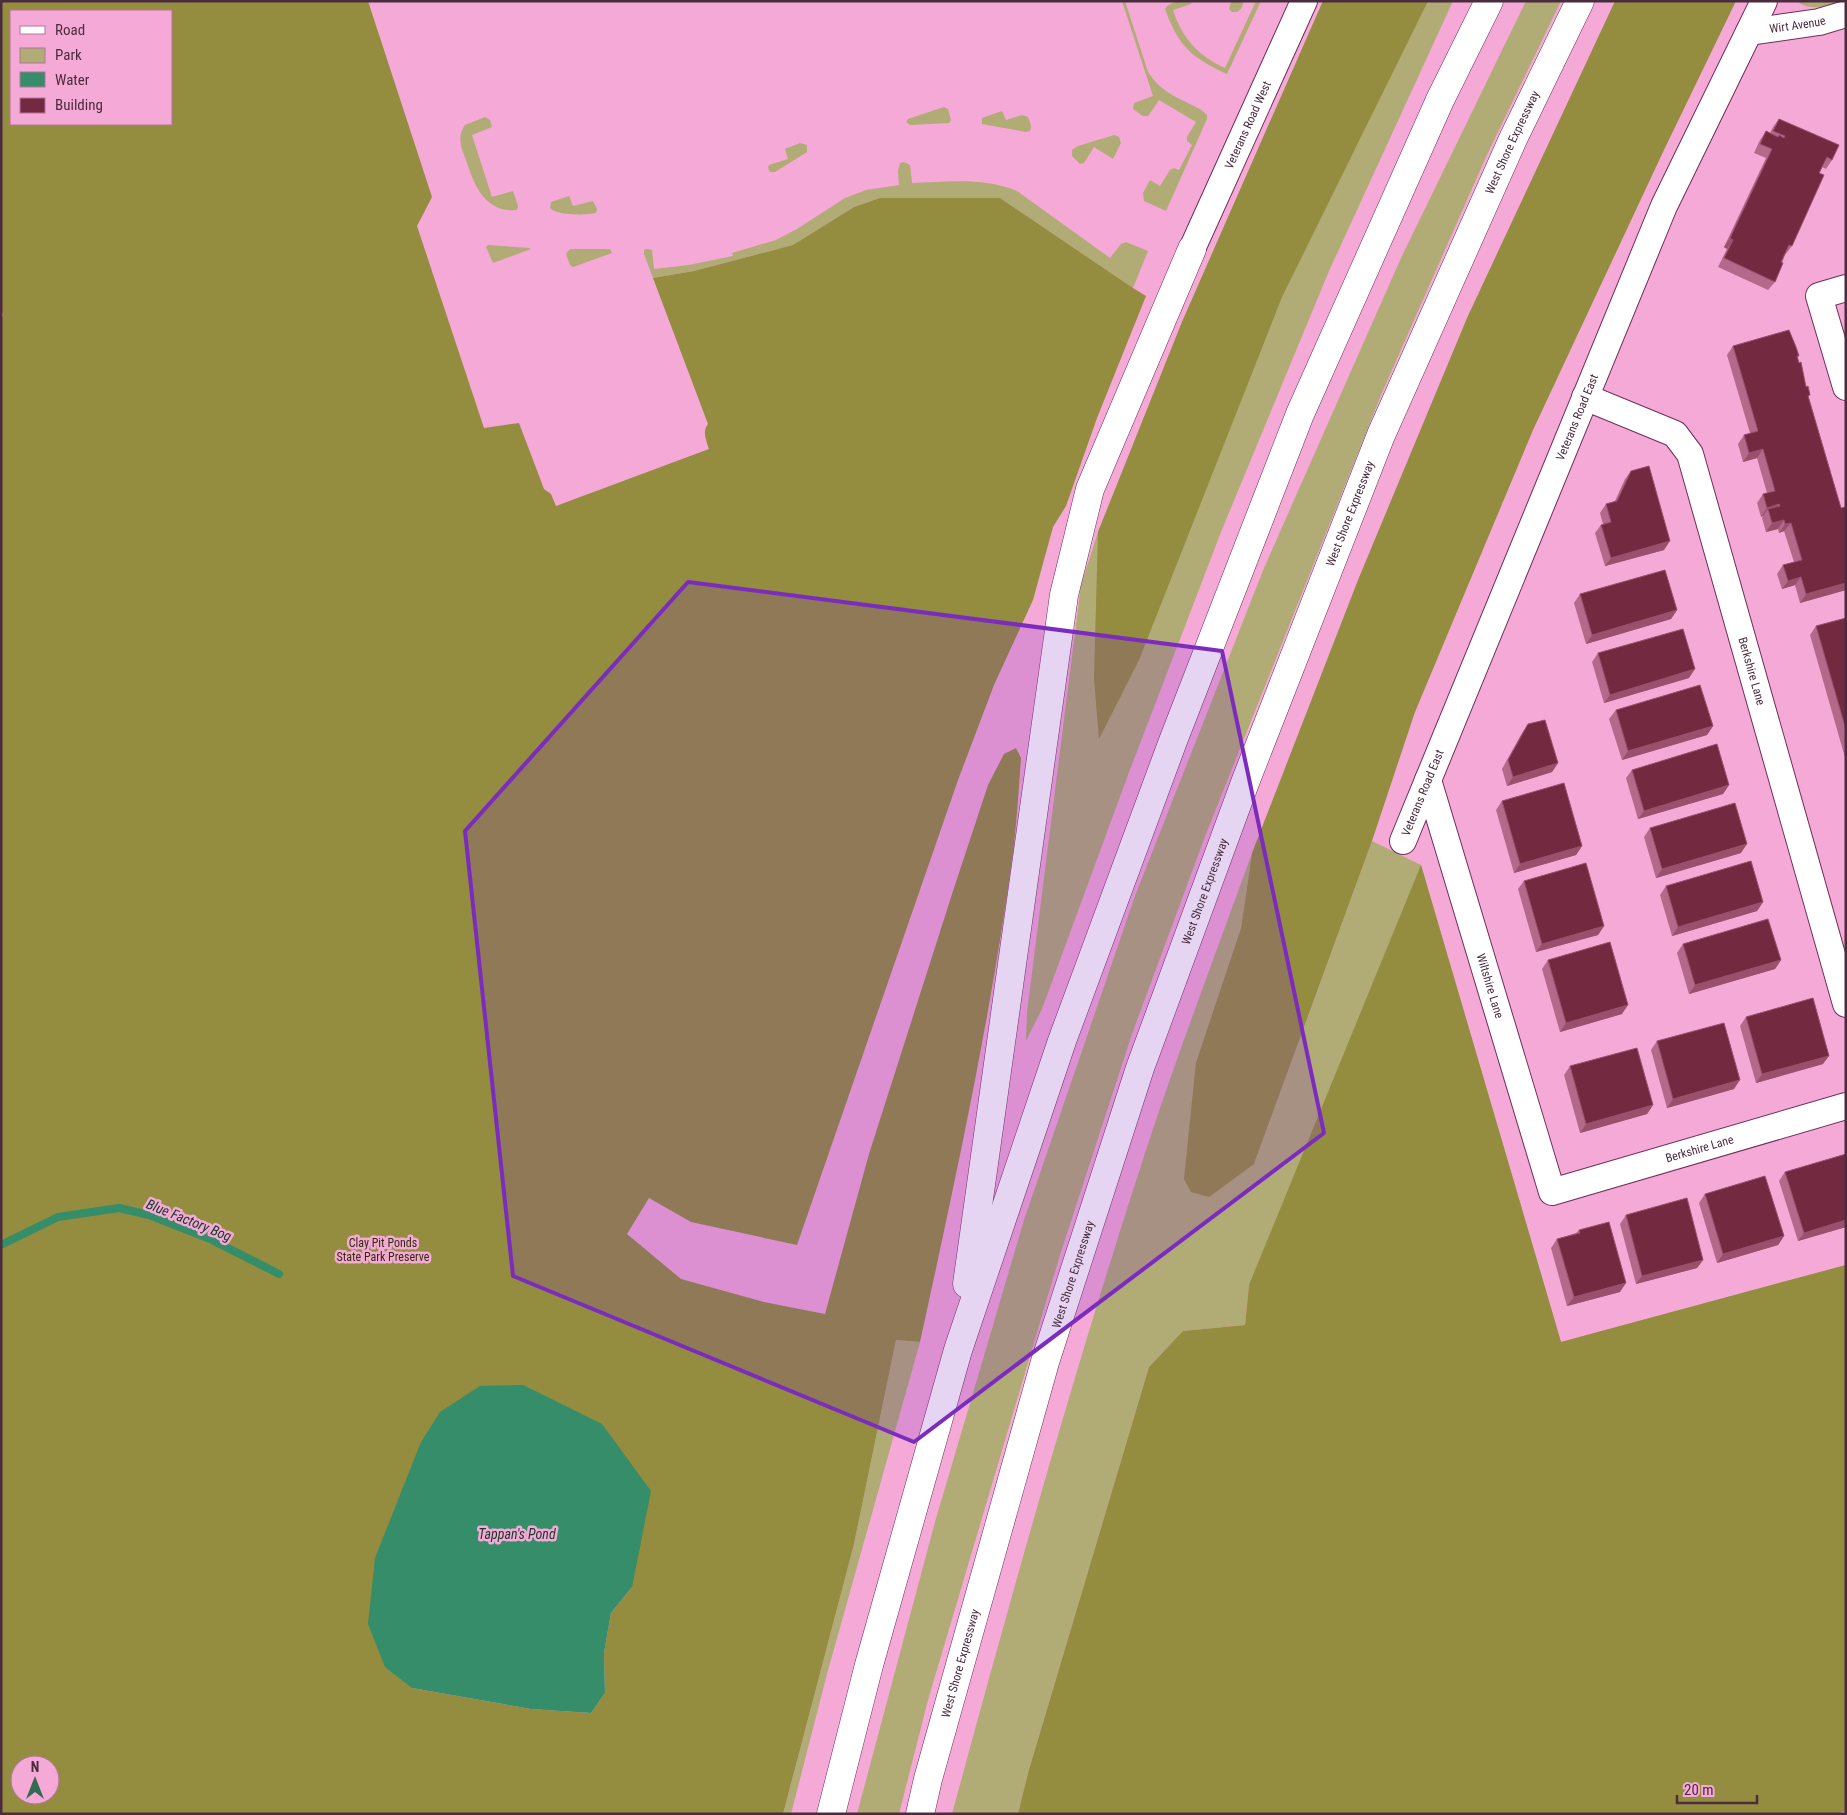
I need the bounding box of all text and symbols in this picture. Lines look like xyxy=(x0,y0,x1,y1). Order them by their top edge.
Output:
legend xyxy=(10,10,172,125)
street label: Wirt Avenue xyxy=(1768,13,1828,36)
text: Road xyxy=(55,21,85,39)
text: Park xyxy=(55,46,82,64)
text: Water xyxy=(55,71,90,89)
street label: Veterans Road West xyxy=(1222,78,1274,171)
street label: West Shore Expressway xyxy=(1482,89,1542,196)
text: Building xyxy=(55,96,103,114)
street label: Veterans Road East xyxy=(1553,372,1601,463)
street label: West Shore Expressway xyxy=(1323,459,1377,568)
street label: Berkshire Lane xyxy=(1735,635,1768,707)
street label: Veterans Road East xyxy=(1399,747,1447,838)
street label: West Shore Expressway xyxy=(1179,836,1231,947)
street label: Wiltshire Lane xyxy=(1474,952,1506,1020)
street label: Berkshire Lane xyxy=(1664,1132,1736,1165)
water label: Blue Factory Bog xyxy=(144,1196,234,1244)
street label: West Shore Expressway xyxy=(1049,1219,1097,1330)
park label: Clay Pit Ponds State Park Preserve xyxy=(337,1236,430,1264)
water label: Tappan's Pond xyxy=(478,1526,556,1542)
street label: West Shore Expressway xyxy=(939,1607,982,1719)
north arrow xyxy=(10,1755,60,1805)
text: N xyxy=(31,1759,39,1775)
scale bar xyxy=(1677,1772,1757,1804)
text: 20 m xyxy=(1684,1781,1714,1799)

